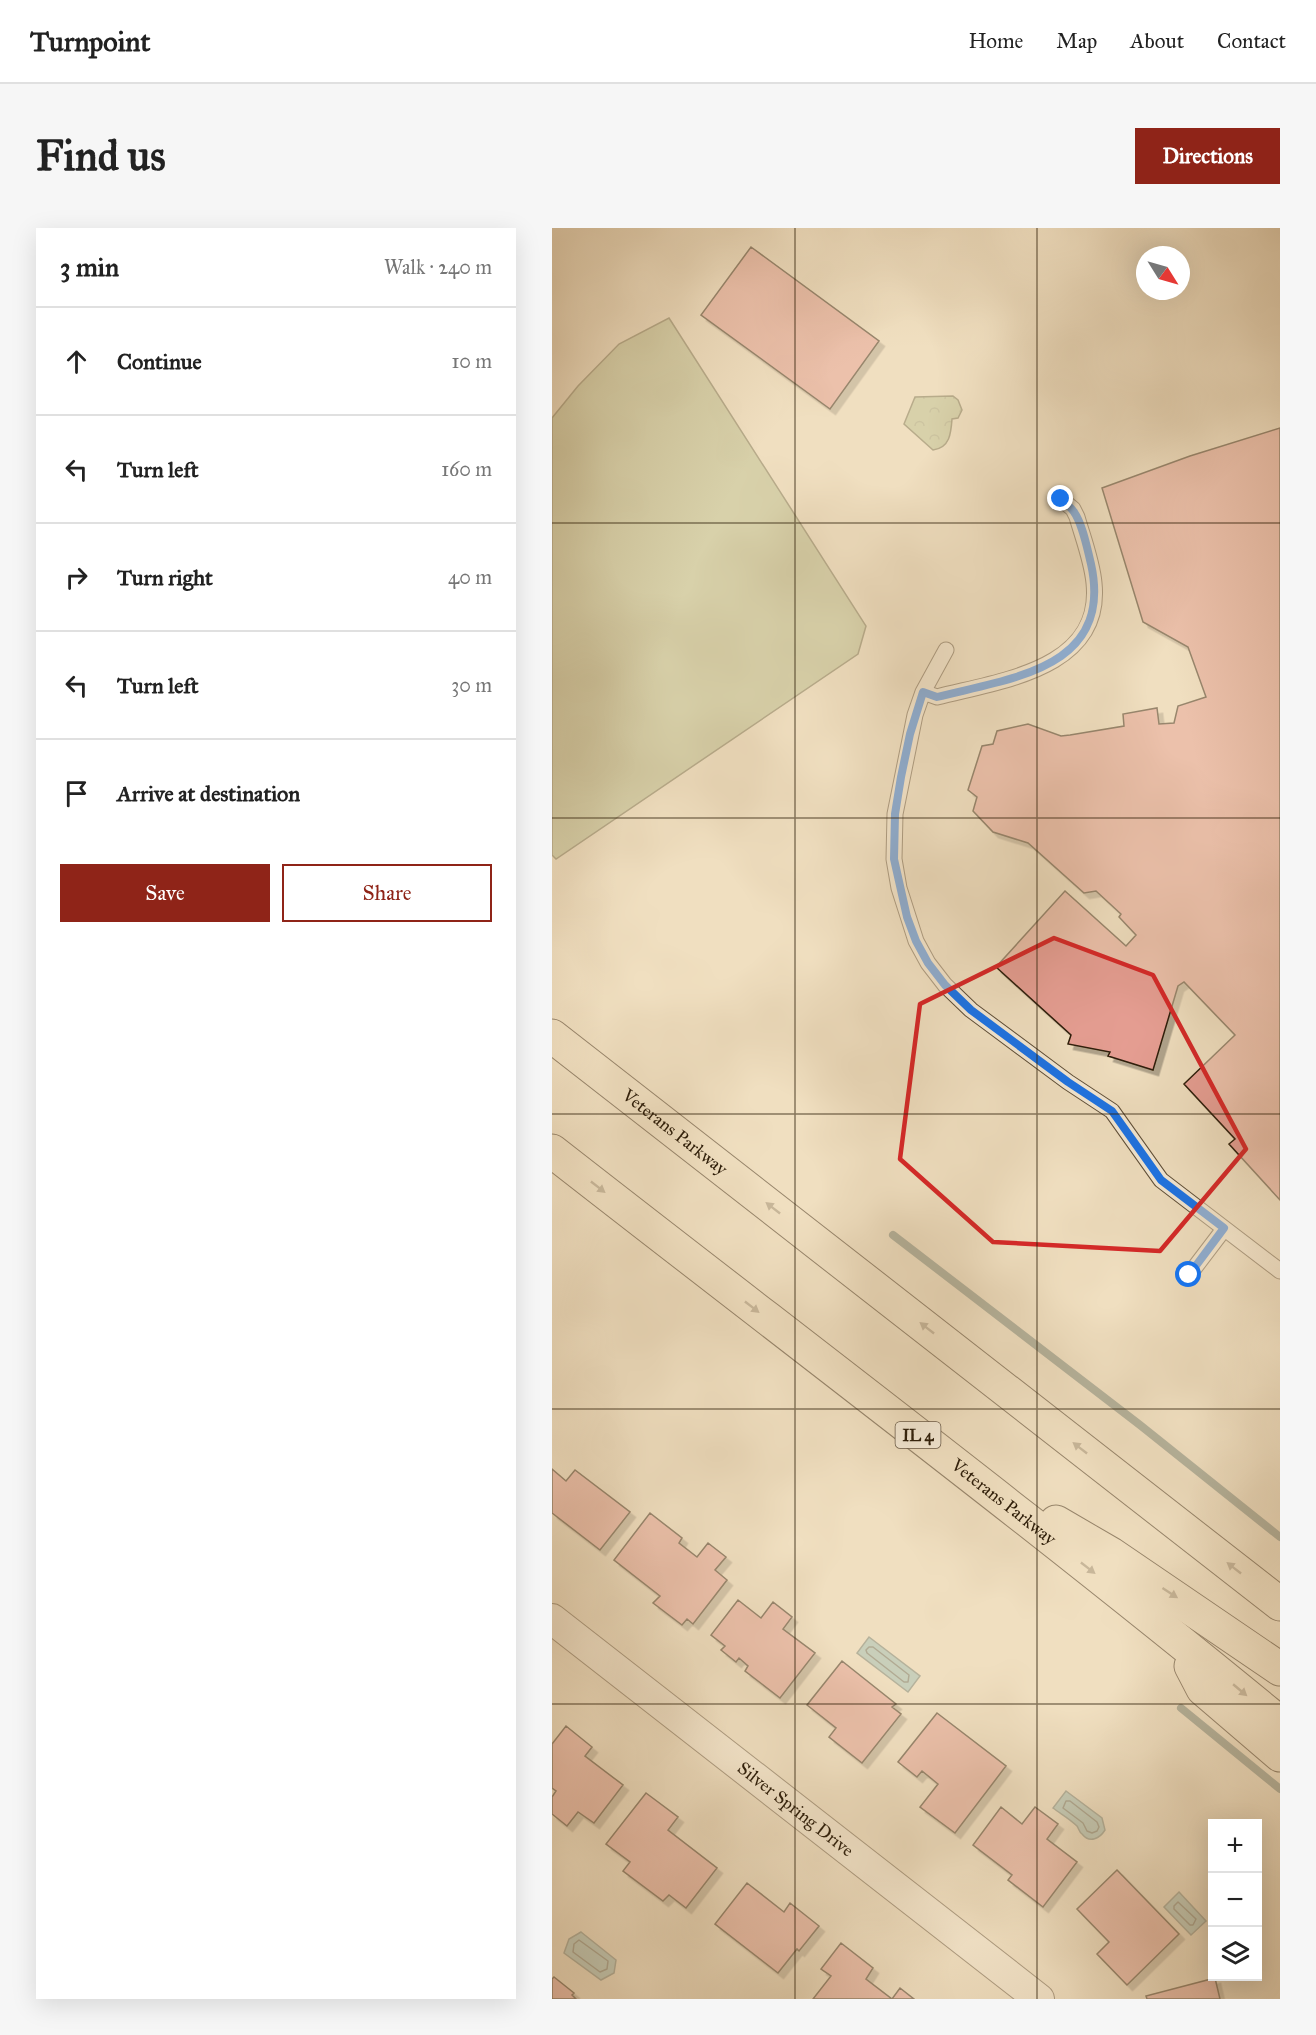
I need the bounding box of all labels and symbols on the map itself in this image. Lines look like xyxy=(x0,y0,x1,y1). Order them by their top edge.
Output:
north arrow xyxy=(1136,246,1190,300)
route end xyxy=(1047,485,1073,511)
street label: Veterans Parkway xyxy=(617,1084,732,1180)
one-way arrow xyxy=(590,1181,606,1193)
one-way arrow xyxy=(765,1202,781,1215)
route start xyxy=(1175,1261,1201,1287)
one-way arrow xyxy=(744,1300,760,1313)
one-way arrow xyxy=(919,1323,934,1335)
road number: IL 4 xyxy=(896,1422,940,1448)
one-way arrow xyxy=(1073,1442,1088,1454)
street label: Veterans Parkway xyxy=(946,1453,1061,1550)
one-way arrow xyxy=(1080,1562,1096,1575)
one-way arrow xyxy=(1227,1562,1242,1574)
one-way arrow xyxy=(1162,1587,1178,1599)
one-way arrow xyxy=(1232,1684,1248,1697)
street label: Silver Spring Drive xyxy=(733,1757,858,1861)

